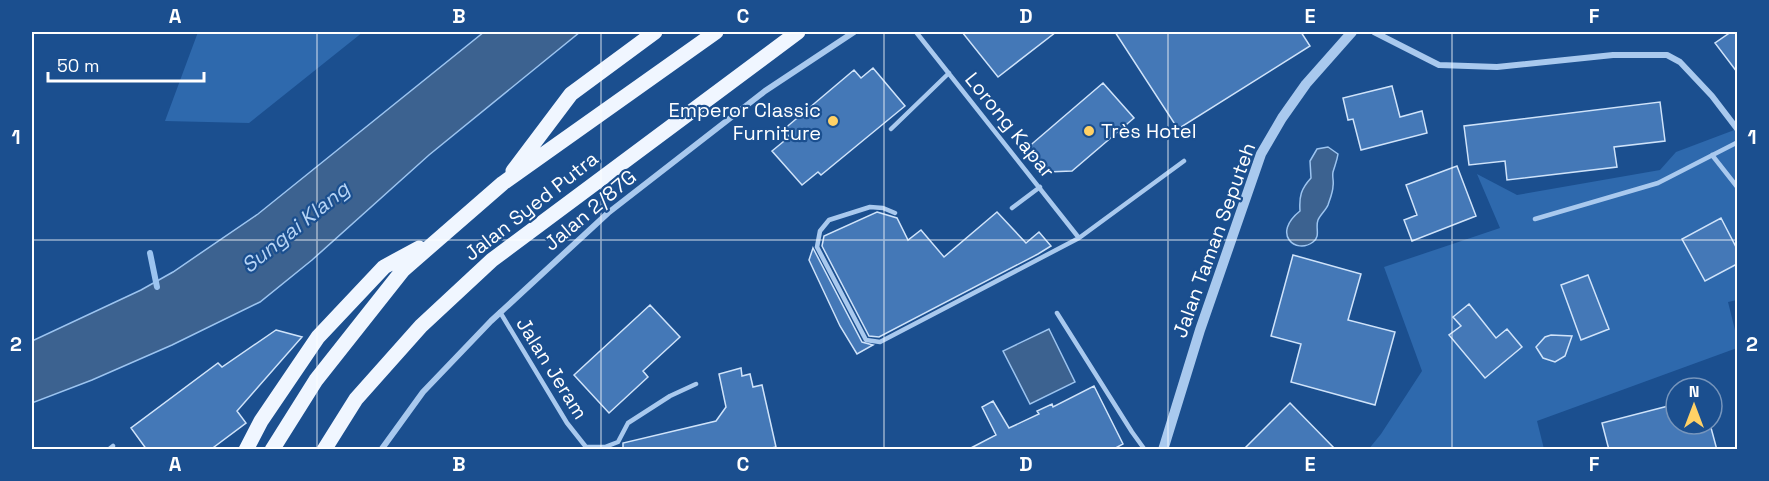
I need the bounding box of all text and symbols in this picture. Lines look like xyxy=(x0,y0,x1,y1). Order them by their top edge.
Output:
text: A xyxy=(169,3,182,29)
text: B xyxy=(452,3,466,29)
text: C xyxy=(737,3,750,29)
text: D xyxy=(1019,3,1033,29)
text: E xyxy=(1304,3,1316,29)
text: F xyxy=(1589,3,1600,29)
scale bar xyxy=(48,45,204,83)
text: 50 m xyxy=(57,54,99,77)
street label: Lorong Kapar xyxy=(959,67,1061,183)
place label: Emperor Classic Furniture xyxy=(669,97,821,146)
marker: Emperor Classic Furniture xyxy=(826,114,840,128)
place label: Très Hotel xyxy=(1101,118,1197,144)
text: 1 xyxy=(11,124,21,150)
marker: Très Hotel xyxy=(1082,124,1096,138)
text: 1 xyxy=(1747,124,1757,150)
street label: Jalan Taman Seputeh xyxy=(1167,139,1261,341)
street label: Jalan Syed Putra xyxy=(459,146,603,266)
street label: Jalan 2/87G xyxy=(538,164,642,256)
water label: Sungai Klang xyxy=(236,174,356,279)
street label: Jalan Jeram xyxy=(510,312,594,424)
text: 2 xyxy=(10,331,22,357)
text: 2 xyxy=(1746,331,1758,357)
north arrow xyxy=(1664,376,1724,436)
text: N xyxy=(1689,381,1699,402)
text: A xyxy=(169,451,182,477)
text: B xyxy=(452,451,466,477)
text: C xyxy=(737,451,750,477)
text: D xyxy=(1019,451,1033,477)
text: E xyxy=(1304,451,1316,477)
text: F xyxy=(1589,451,1600,477)

